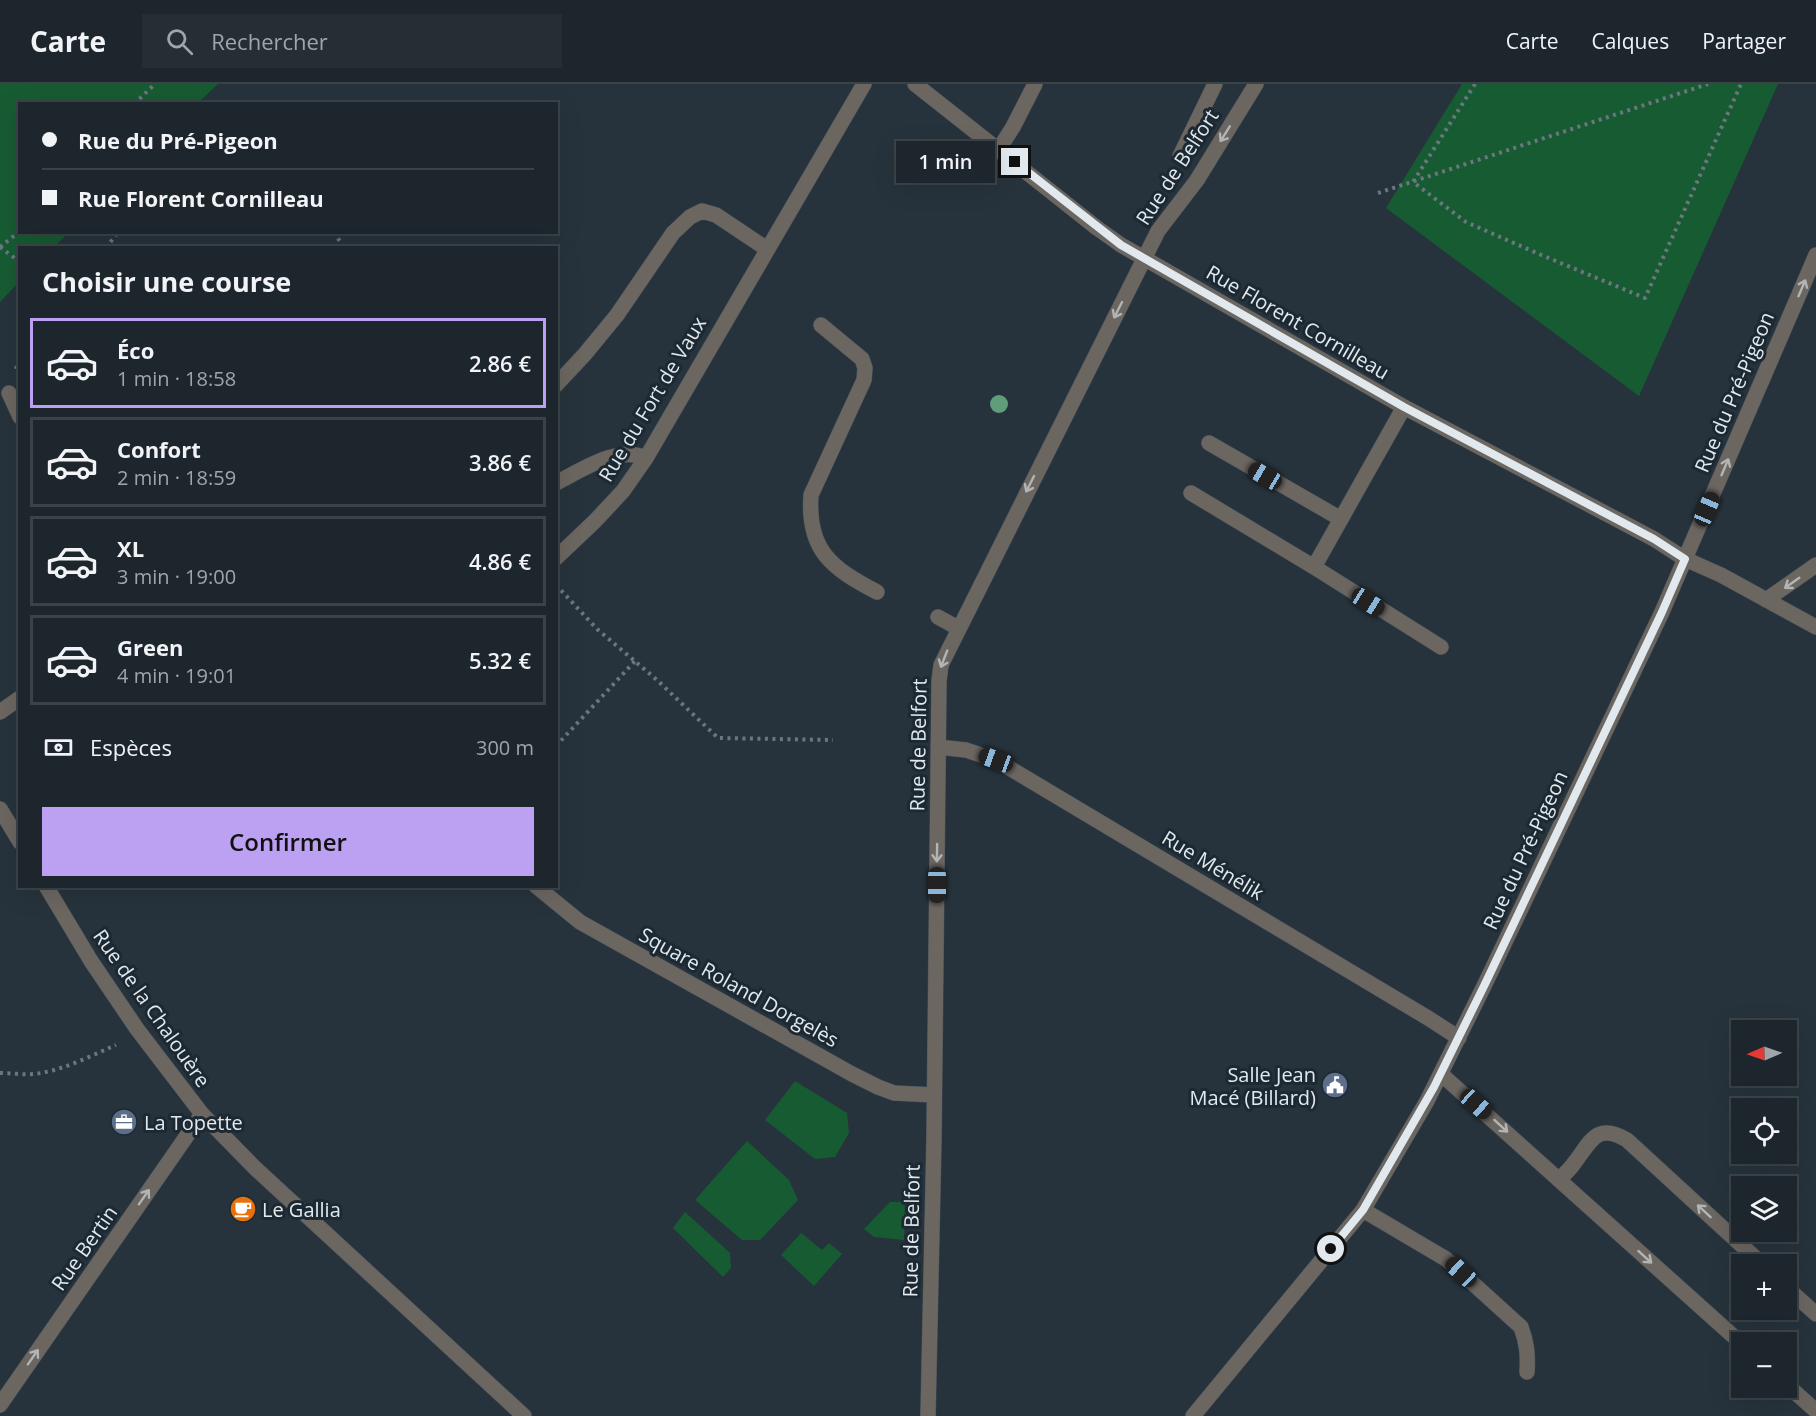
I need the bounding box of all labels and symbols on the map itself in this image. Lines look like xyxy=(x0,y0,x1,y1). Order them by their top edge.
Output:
street label: Rue de Belfort xyxy=(1129,104,1225,230)
one-way arrow xyxy=(1219,125,1231,142)
callout: 1 min xyxy=(895,141,994,183)
route end xyxy=(1001,148,1028,175)
street label: Rue Florent Cornilleau xyxy=(1202,258,1394,386)
one-way arrow xyxy=(1797,279,1808,298)
one-way arrow xyxy=(1112,301,1124,319)
street label: Rue du Pré-Pigeon xyxy=(1688,308,1780,476)
street label: Rue du Fort de Vaux xyxy=(592,311,712,487)
one-way arrow xyxy=(1720,458,1731,477)
car xyxy=(1245,459,1285,493)
one-way arrow xyxy=(1024,475,1036,493)
car xyxy=(1692,489,1722,529)
one-way arrow xyxy=(1784,577,1800,589)
car xyxy=(1348,585,1388,619)
one-way arrow xyxy=(937,649,948,668)
street label: Rue de Belfort xyxy=(903,678,933,812)
car xyxy=(976,745,1016,775)
street label: Rue du Pré-Pigeon xyxy=(1476,766,1574,934)
street label: Rue Ménélik xyxy=(1157,824,1269,906)
one-way arrow xyxy=(931,843,943,863)
car xyxy=(928,867,946,903)
street label: Square Roland Dorgelès xyxy=(634,921,844,1053)
street label: Rue de la Chalouère xyxy=(87,924,217,1092)
north arrow xyxy=(1731,1020,1797,1086)
place label: Salle Jean Macé (Billard) xyxy=(1190,1061,1316,1111)
public building icon: Salle Jean Macé (Billard) xyxy=(1320,1070,1350,1100)
car xyxy=(1457,1085,1495,1123)
office icon: La Topette xyxy=(109,1107,139,1137)
place label: La Topette xyxy=(144,1109,243,1136)
one-way arrow xyxy=(1493,1119,1508,1133)
street label: Rue de Belfort xyxy=(896,1164,926,1298)
one-way arrow xyxy=(138,1189,150,1206)
cafe icon: Le Gallia xyxy=(228,1194,258,1224)
place label: Le Gallia xyxy=(262,1196,341,1223)
street label: Rue Bertin xyxy=(45,1200,123,1296)
one-way arrow xyxy=(1697,1204,1712,1218)
route start xyxy=(1317,1235,1344,1262)
one-way arrow xyxy=(1638,1250,1653,1264)
car xyxy=(1442,1253,1480,1291)
one-way arrow xyxy=(27,1350,39,1366)

